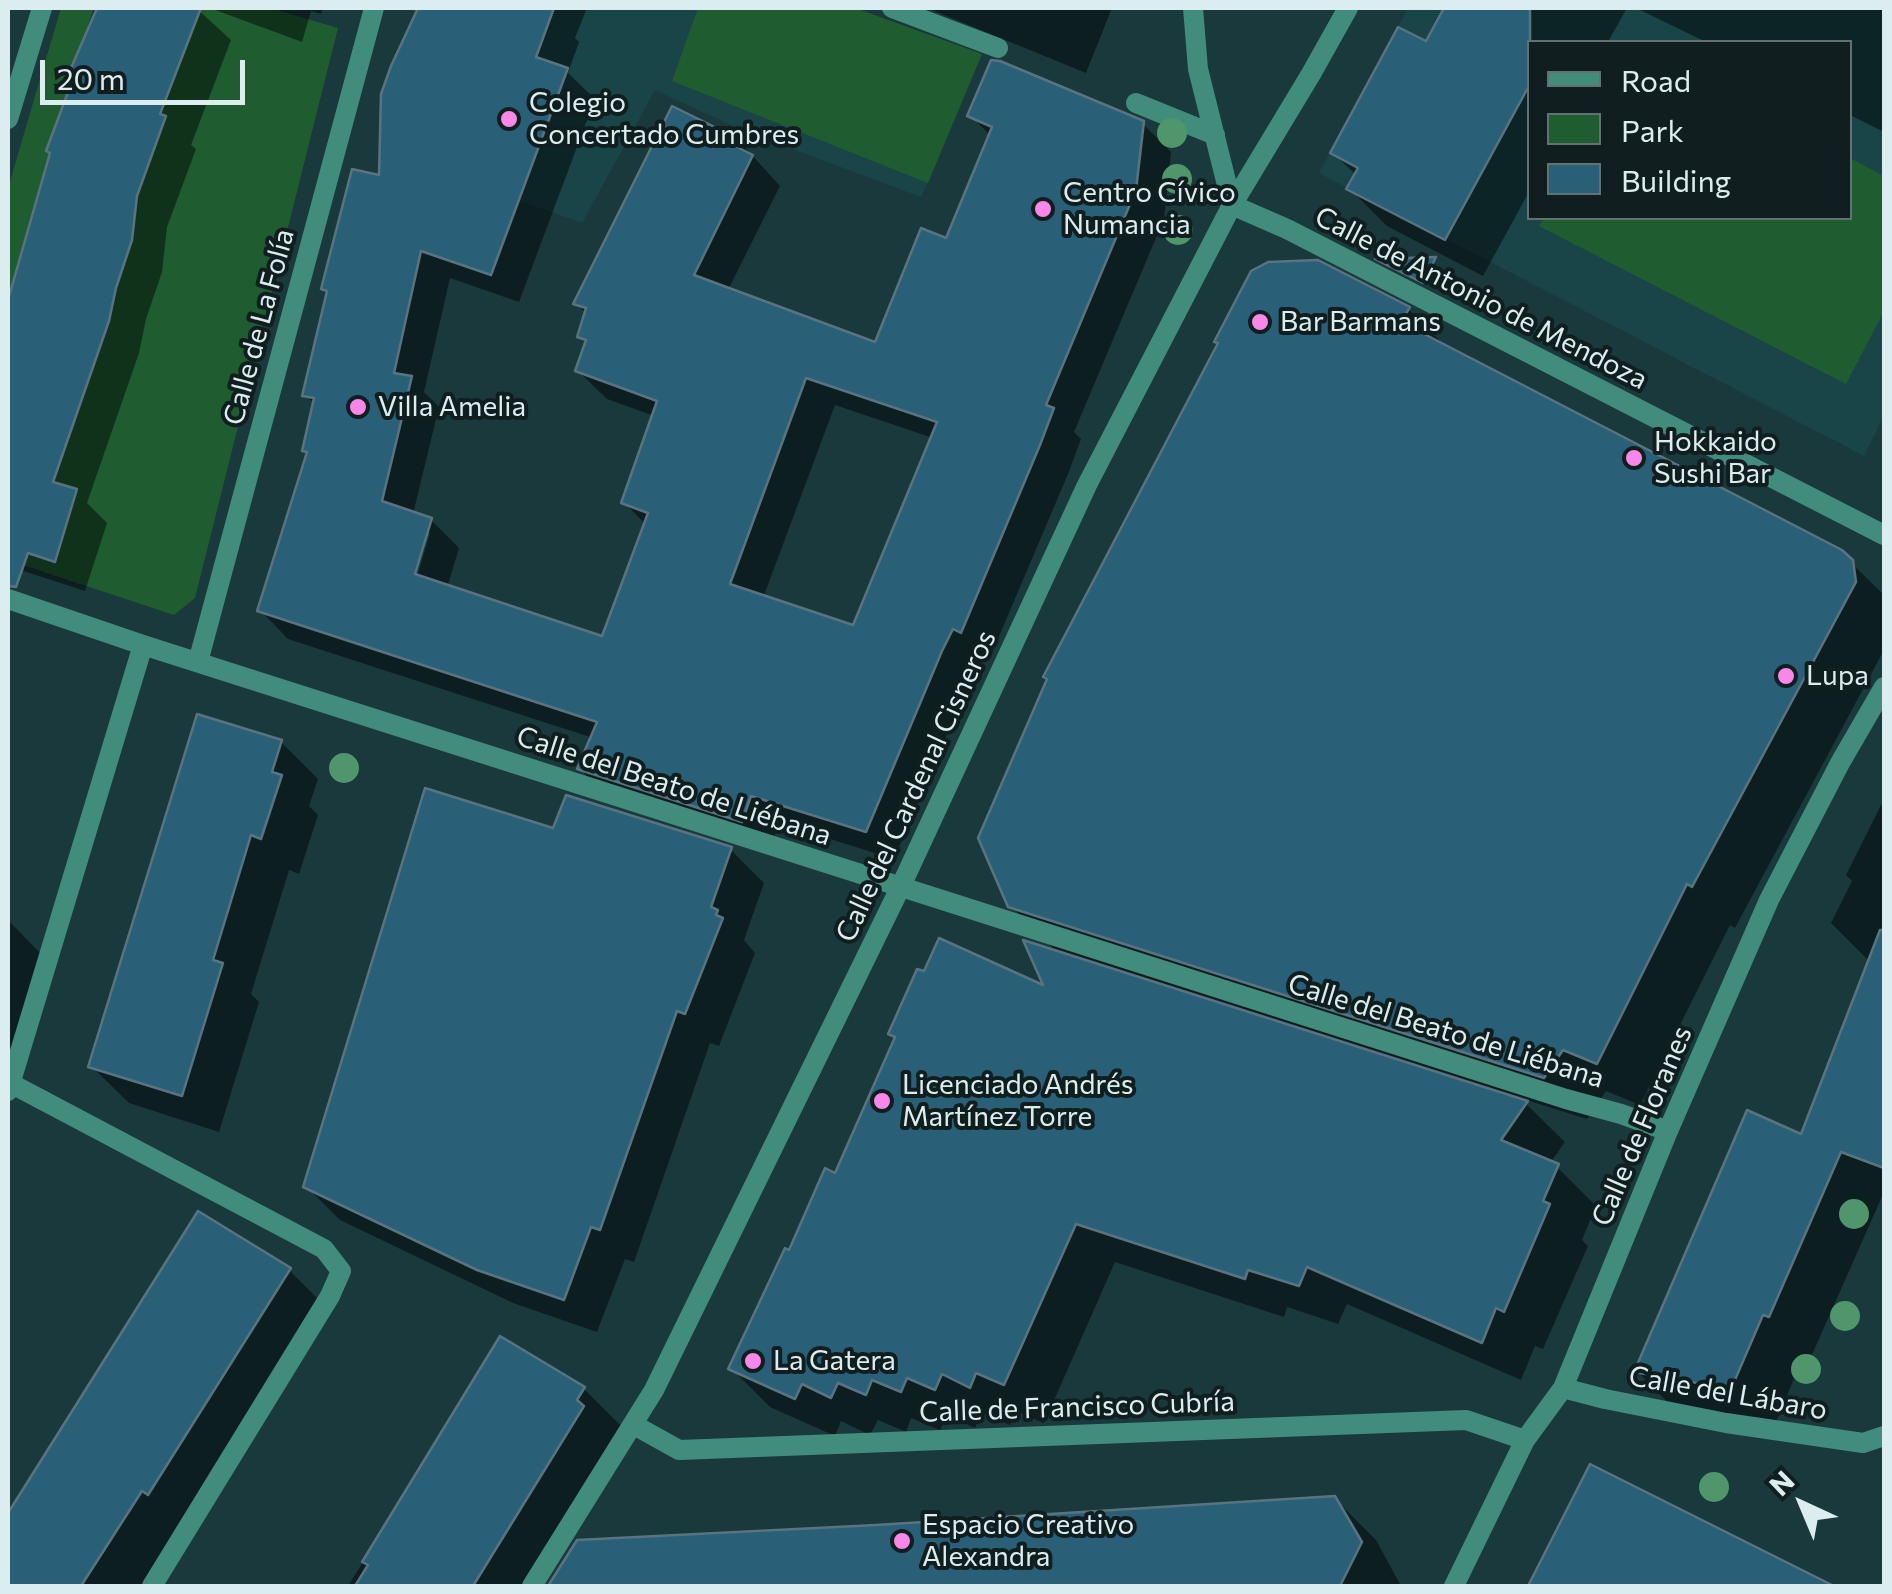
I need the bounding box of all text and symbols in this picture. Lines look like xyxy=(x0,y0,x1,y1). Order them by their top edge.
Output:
scale bar xyxy=(45,40,250,102)
legend xyxy=(1527,40,1852,220)
text: 20 m xyxy=(57,59,125,96)
text: Road xyxy=(1621,61,1691,98)
place label: Colegio Concertado Cumbres xyxy=(529,86,799,152)
marker: Colegio Concertado Cumbres xyxy=(498,108,520,130)
text: Park xyxy=(1621,111,1684,148)
text: Building xyxy=(1621,161,1731,198)
place label: Centro Cívico Numancia xyxy=(1063,176,1236,242)
marker: Centro Cívico Numancia xyxy=(1032,198,1054,220)
street label: Calle de Antonio de Mendoza xyxy=(1309,199,1653,397)
street label: Calle de La Folía xyxy=(217,225,301,429)
place label: Bar Barmans xyxy=(1280,305,1441,339)
marker: Bar Barmans xyxy=(1249,311,1271,333)
place label: Villa Amelia xyxy=(378,390,526,424)
marker: Villa Amelia xyxy=(347,396,369,418)
place label: Hokkaido Sushi Bar xyxy=(1654,425,1777,491)
marker: Hokkaido Sushi Bar xyxy=(1623,447,1645,469)
street label: Calle del Cardenal Cisneros xyxy=(829,625,1003,947)
place label: Lupa xyxy=(1806,659,1869,693)
marker: Lupa xyxy=(1775,665,1797,687)
street label: Calle del Beato de Liébana xyxy=(513,719,835,853)
street label: Calle del Beato de Liébana xyxy=(1284,967,1608,1095)
street label: Calle de Floranes xyxy=(1585,1021,1699,1231)
place label: Licenciado Andrés Martínez Torre xyxy=(902,1068,1134,1134)
marker: Licenciado Andrés Martínez Torre xyxy=(871,1090,893,1112)
place label: La Gatera xyxy=(773,1344,896,1378)
marker: La Gatera xyxy=(742,1350,764,1372)
street label: Calle del Lábaro xyxy=(1626,1359,1830,1427)
street label: Calle de Francisco Cubría xyxy=(919,1385,1235,1429)
north arrow xyxy=(1752,1454,1852,1554)
text: N xyxy=(1762,1463,1801,1502)
place label: Espacio Creativo Alexandra xyxy=(922,1508,1134,1574)
marker: Espacio Creativo Alexandra xyxy=(891,1530,913,1552)

